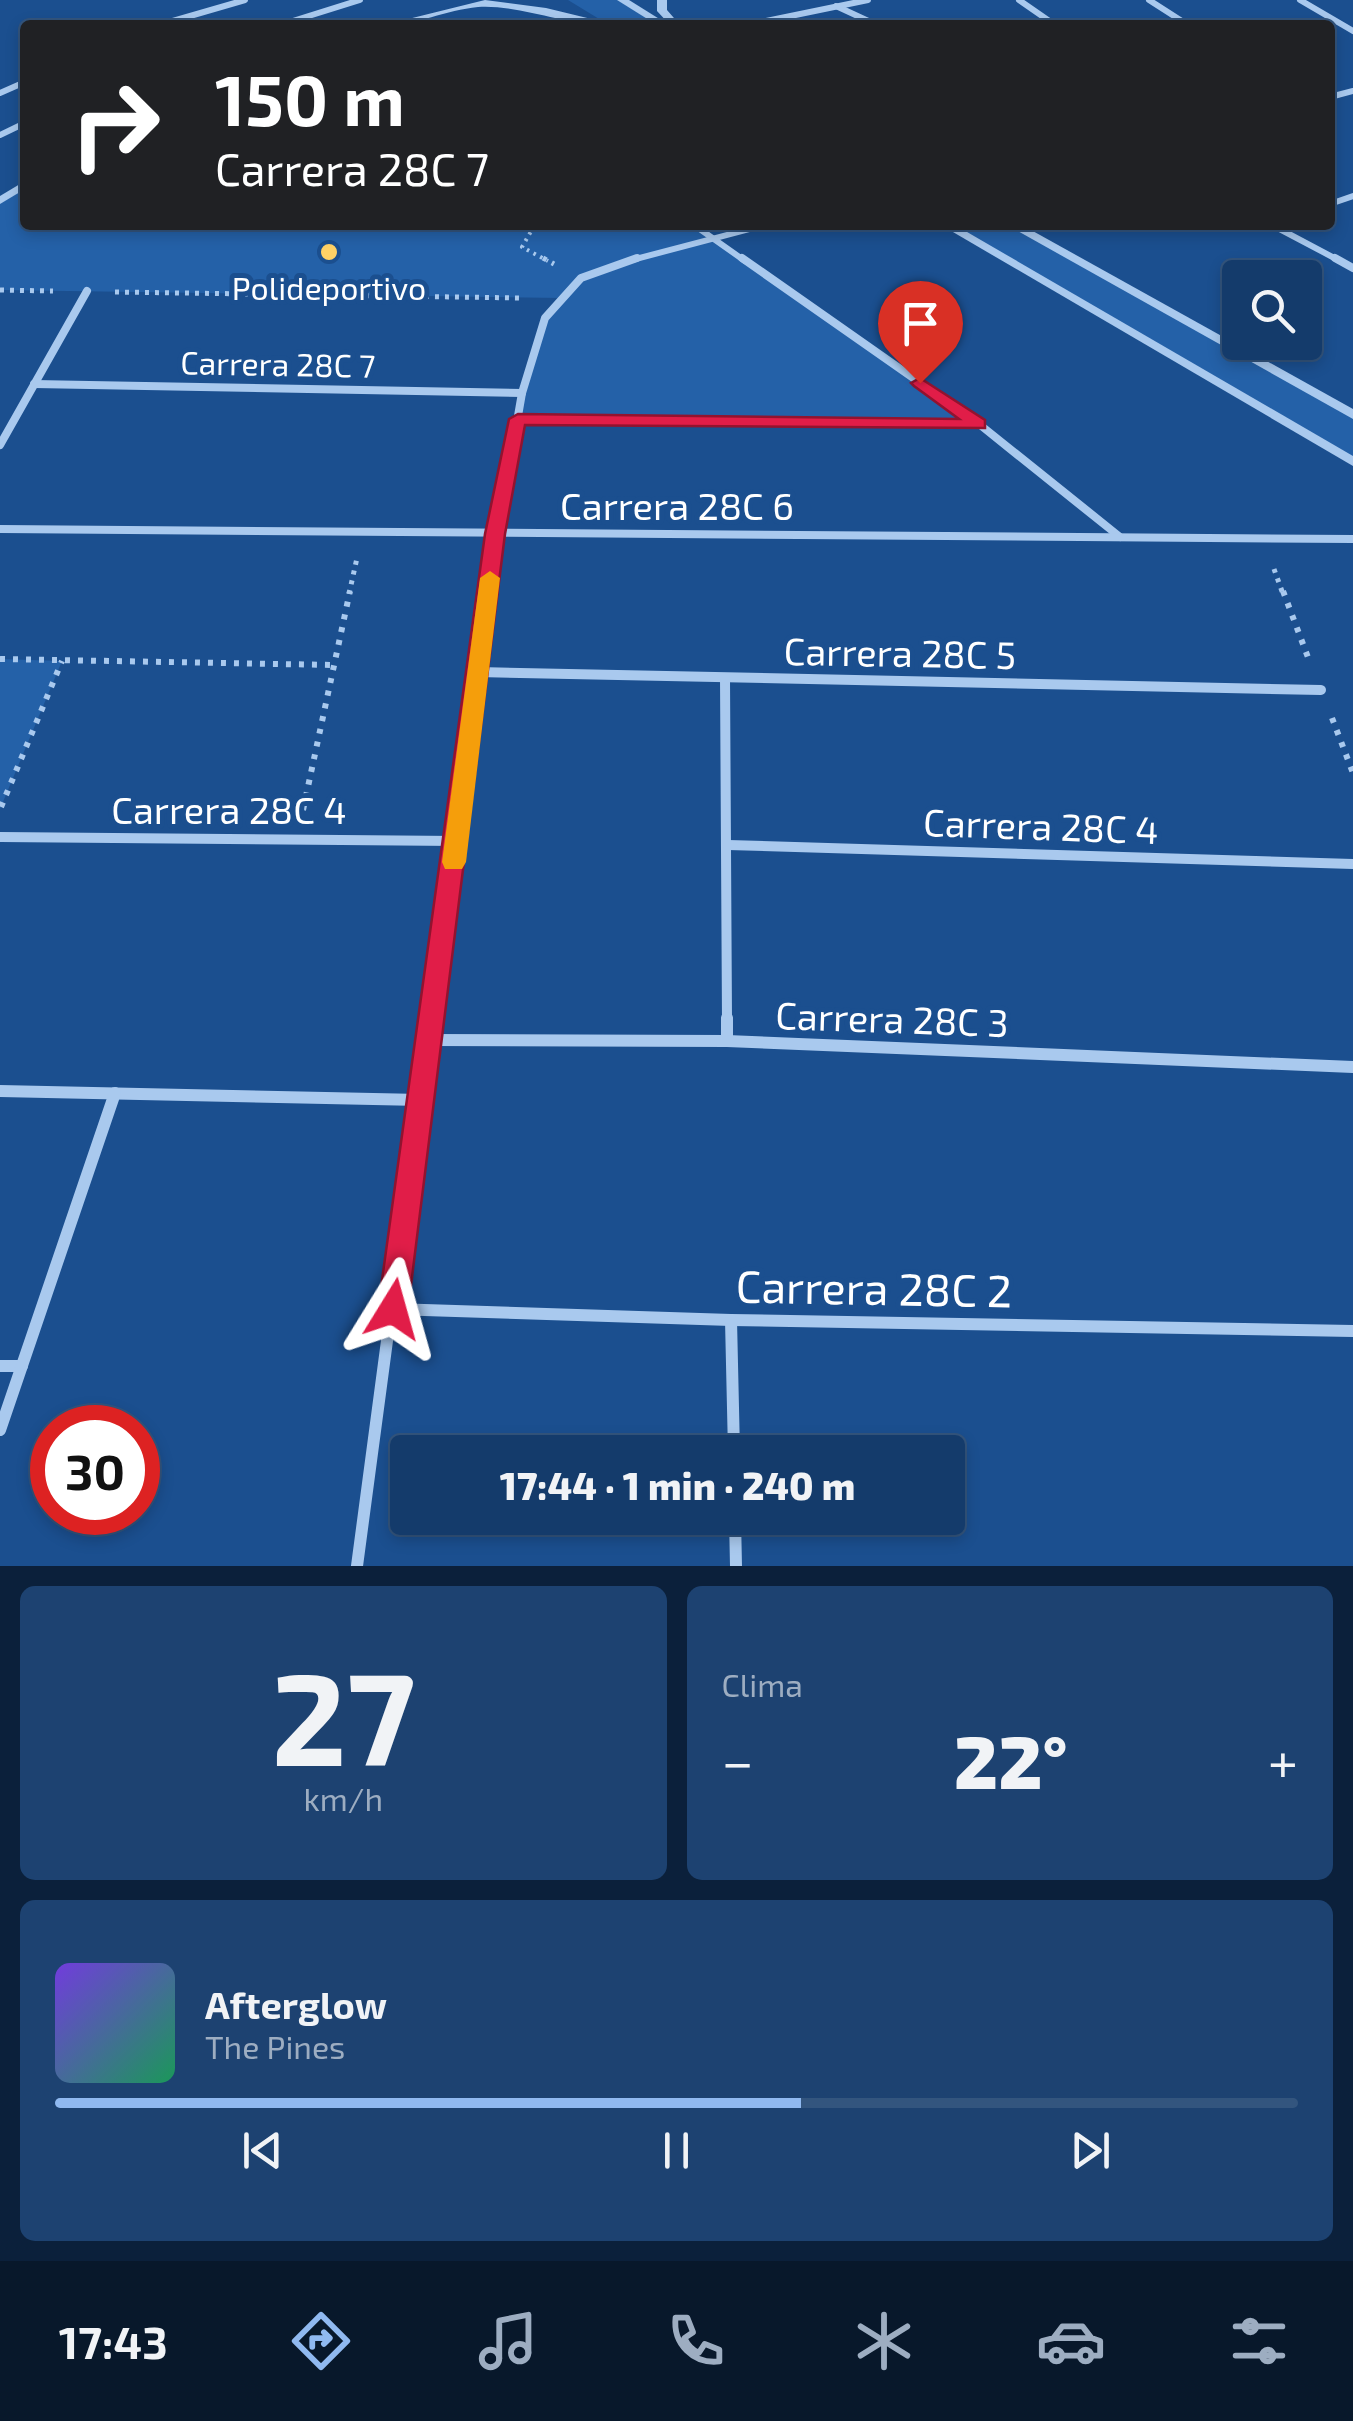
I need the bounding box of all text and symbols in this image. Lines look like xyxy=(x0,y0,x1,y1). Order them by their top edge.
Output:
text: 150 m xyxy=(215,56,405,140)
icon: right xyxy=(50,60,180,190)
text: Carrera 28C 7 xyxy=(215,141,489,195)
marker: Polideportivo xyxy=(318,241,340,263)
map controls xyxy=(1222,260,1322,360)
button: search xyxy=(1222,260,1322,360)
place label: Polideportivo xyxy=(232,268,426,306)
pin xyxy=(878,281,963,384)
icon: arrive xyxy=(893,296,948,351)
street label: Carrera 28C 7 xyxy=(180,342,376,384)
street label: Carrera 28C 6 xyxy=(560,482,794,528)
street label: Carrera 28C 5 xyxy=(783,627,1017,677)
street label: Carrera 28C 4 xyxy=(111,786,347,832)
street label: Carrera 28C 4 xyxy=(923,798,1159,852)
street label: Carrera 28C 3 xyxy=(775,991,1009,1045)
position arrow xyxy=(341,1257,445,1361)
street label: Carrera 28C 2 xyxy=(735,1258,1013,1316)
speed limit sign: 30 xyxy=(30,1405,160,1535)
text: 17:44 · 1 min · 240 m xyxy=(500,1462,855,1508)
text: 27 xyxy=(271,1636,415,1792)
text: Clima xyxy=(722,1665,803,1703)
text: 22° xyxy=(954,1714,1068,1804)
text: − xyxy=(722,1727,754,1793)
text: + xyxy=(1268,1727,1298,1793)
text: km/h xyxy=(304,1779,383,1817)
text: Afterglow xyxy=(205,1981,387,2027)
text: The Pines xyxy=(205,2027,345,2065)
icon: previous xyxy=(235,2123,290,2178)
icon: pause xyxy=(649,2123,704,2178)
icon: next xyxy=(1063,2123,1118,2178)
icon: directions xyxy=(286,2306,356,2376)
icon: music xyxy=(473,2306,543,2376)
icon: phone xyxy=(661,2306,731,2376)
icon: climate xyxy=(849,2306,919,2376)
icon: car xyxy=(1036,2306,1106,2376)
icon: filters xyxy=(1224,2306,1294,2376)
text: 17:43 xyxy=(59,2314,168,2368)

